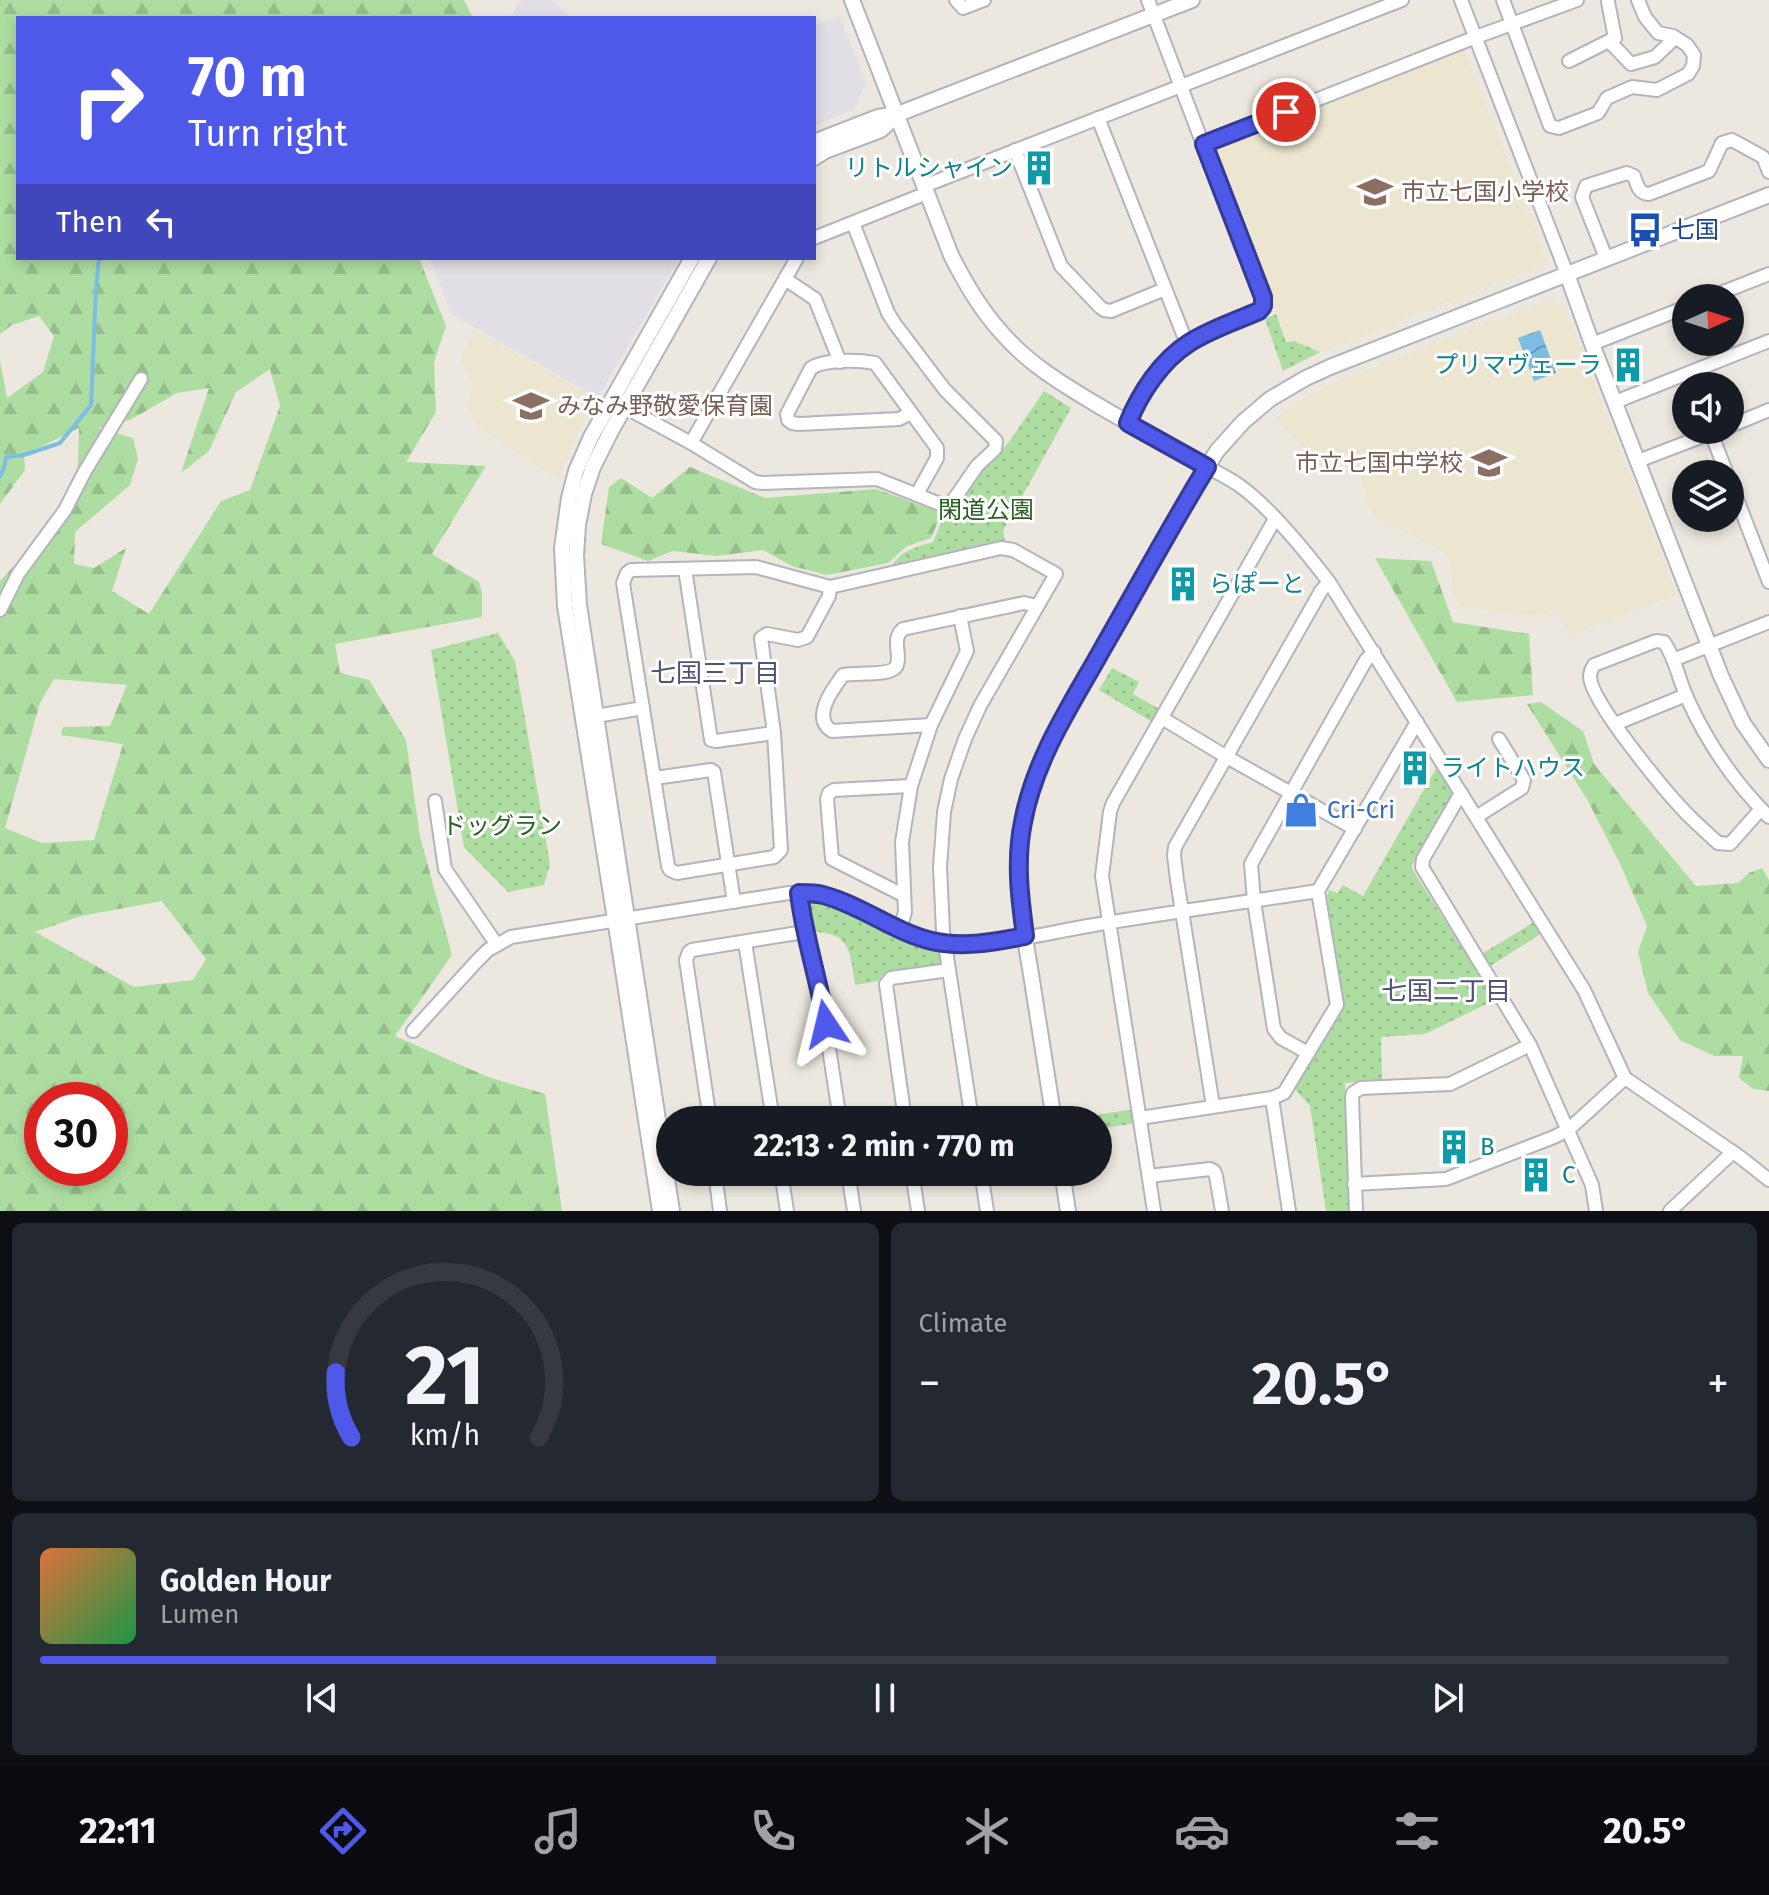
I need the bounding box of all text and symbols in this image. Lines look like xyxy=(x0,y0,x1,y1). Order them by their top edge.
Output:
text: 70 m xyxy=(188,44,307,111)
icon: right xyxy=(56,48,160,152)
pin xyxy=(1252,78,1320,146)
icon: arrive xyxy=(1264,90,1308,134)
text: Turn right xyxy=(188,112,348,156)
building icon: リトルシャイン xyxy=(1020,149,1058,187)
place label: リトルシャイン xyxy=(845,154,1013,182)
school or university icon: 市立七国小学校 xyxy=(1356,173,1394,211)
place label: 市立七国小学校 xyxy=(1401,178,1569,206)
icon: left xyxy=(139,200,183,244)
text: Then xyxy=(56,204,123,240)
bus stop icon: 七国 xyxy=(1626,211,1664,249)
place label: 七国 xyxy=(1671,216,1719,244)
north arrow xyxy=(1672,284,1744,356)
map controls xyxy=(1672,284,1744,532)
building icon: プリマヴェーラ xyxy=(1609,346,1647,384)
place label: プリマヴェーラ xyxy=(1434,351,1602,379)
button: sound xyxy=(1672,372,1744,444)
school or university icon: みなみ野敬愛保育園 xyxy=(512,387,550,425)
place label: みなみ野敬愛保育園 xyxy=(557,392,773,420)
school or university icon: 市立七国中学校 xyxy=(1470,444,1508,482)
place label: 市立七国中学校 xyxy=(1295,449,1463,477)
button: layers xyxy=(1672,460,1744,532)
park label: 閑道公園 xyxy=(938,496,1034,524)
building icon: らぽーと xyxy=(1164,565,1202,603)
place label: らぽーと xyxy=(1209,570,1305,598)
district label: 七国三丁目 xyxy=(650,658,780,689)
building icon: ライトハウス xyxy=(1396,749,1434,787)
place label: ライトハウス xyxy=(1441,754,1585,782)
shop icon: Cri-Cri xyxy=(1282,791,1320,829)
place label: Cri-Cri xyxy=(1327,796,1395,824)
park label: ドッグラン xyxy=(442,812,562,840)
district label: 七国二丁目 xyxy=(1381,976,1511,1007)
position arrow xyxy=(784,982,868,1066)
speed limit sign: 30 xyxy=(24,1082,128,1186)
text: 22:13 · 2 min · 770 m xyxy=(753,1128,1015,1164)
building icon: B xyxy=(1435,1128,1473,1166)
place label: B xyxy=(1480,1133,1495,1161)
building icon: C xyxy=(1517,1156,1555,1194)
place label: C xyxy=(1562,1161,1575,1189)
text: Climate xyxy=(919,1308,1007,1339)
text: 21 xyxy=(405,1326,485,1426)
text: 20.5° xyxy=(1252,1348,1396,1420)
text: − xyxy=(919,1357,941,1410)
text: + xyxy=(1707,1357,1729,1410)
text: km/h xyxy=(410,1418,481,1453)
text: Golden Hour xyxy=(160,1563,331,1599)
text: Lumen xyxy=(160,1599,239,1630)
icon: previous xyxy=(300,1676,344,1720)
icon: pause xyxy=(863,1676,907,1720)
icon: next xyxy=(1426,1676,1470,1720)
icon: directions xyxy=(315,1803,371,1859)
icon: music xyxy=(530,1803,586,1859)
icon: phone xyxy=(745,1803,801,1859)
icon: climate xyxy=(959,1803,1015,1859)
icon: car xyxy=(1174,1803,1230,1859)
icon: filters xyxy=(1389,1803,1445,1859)
text: 22:11 xyxy=(79,1809,157,1853)
text: 20.5° xyxy=(1603,1809,1690,1853)

